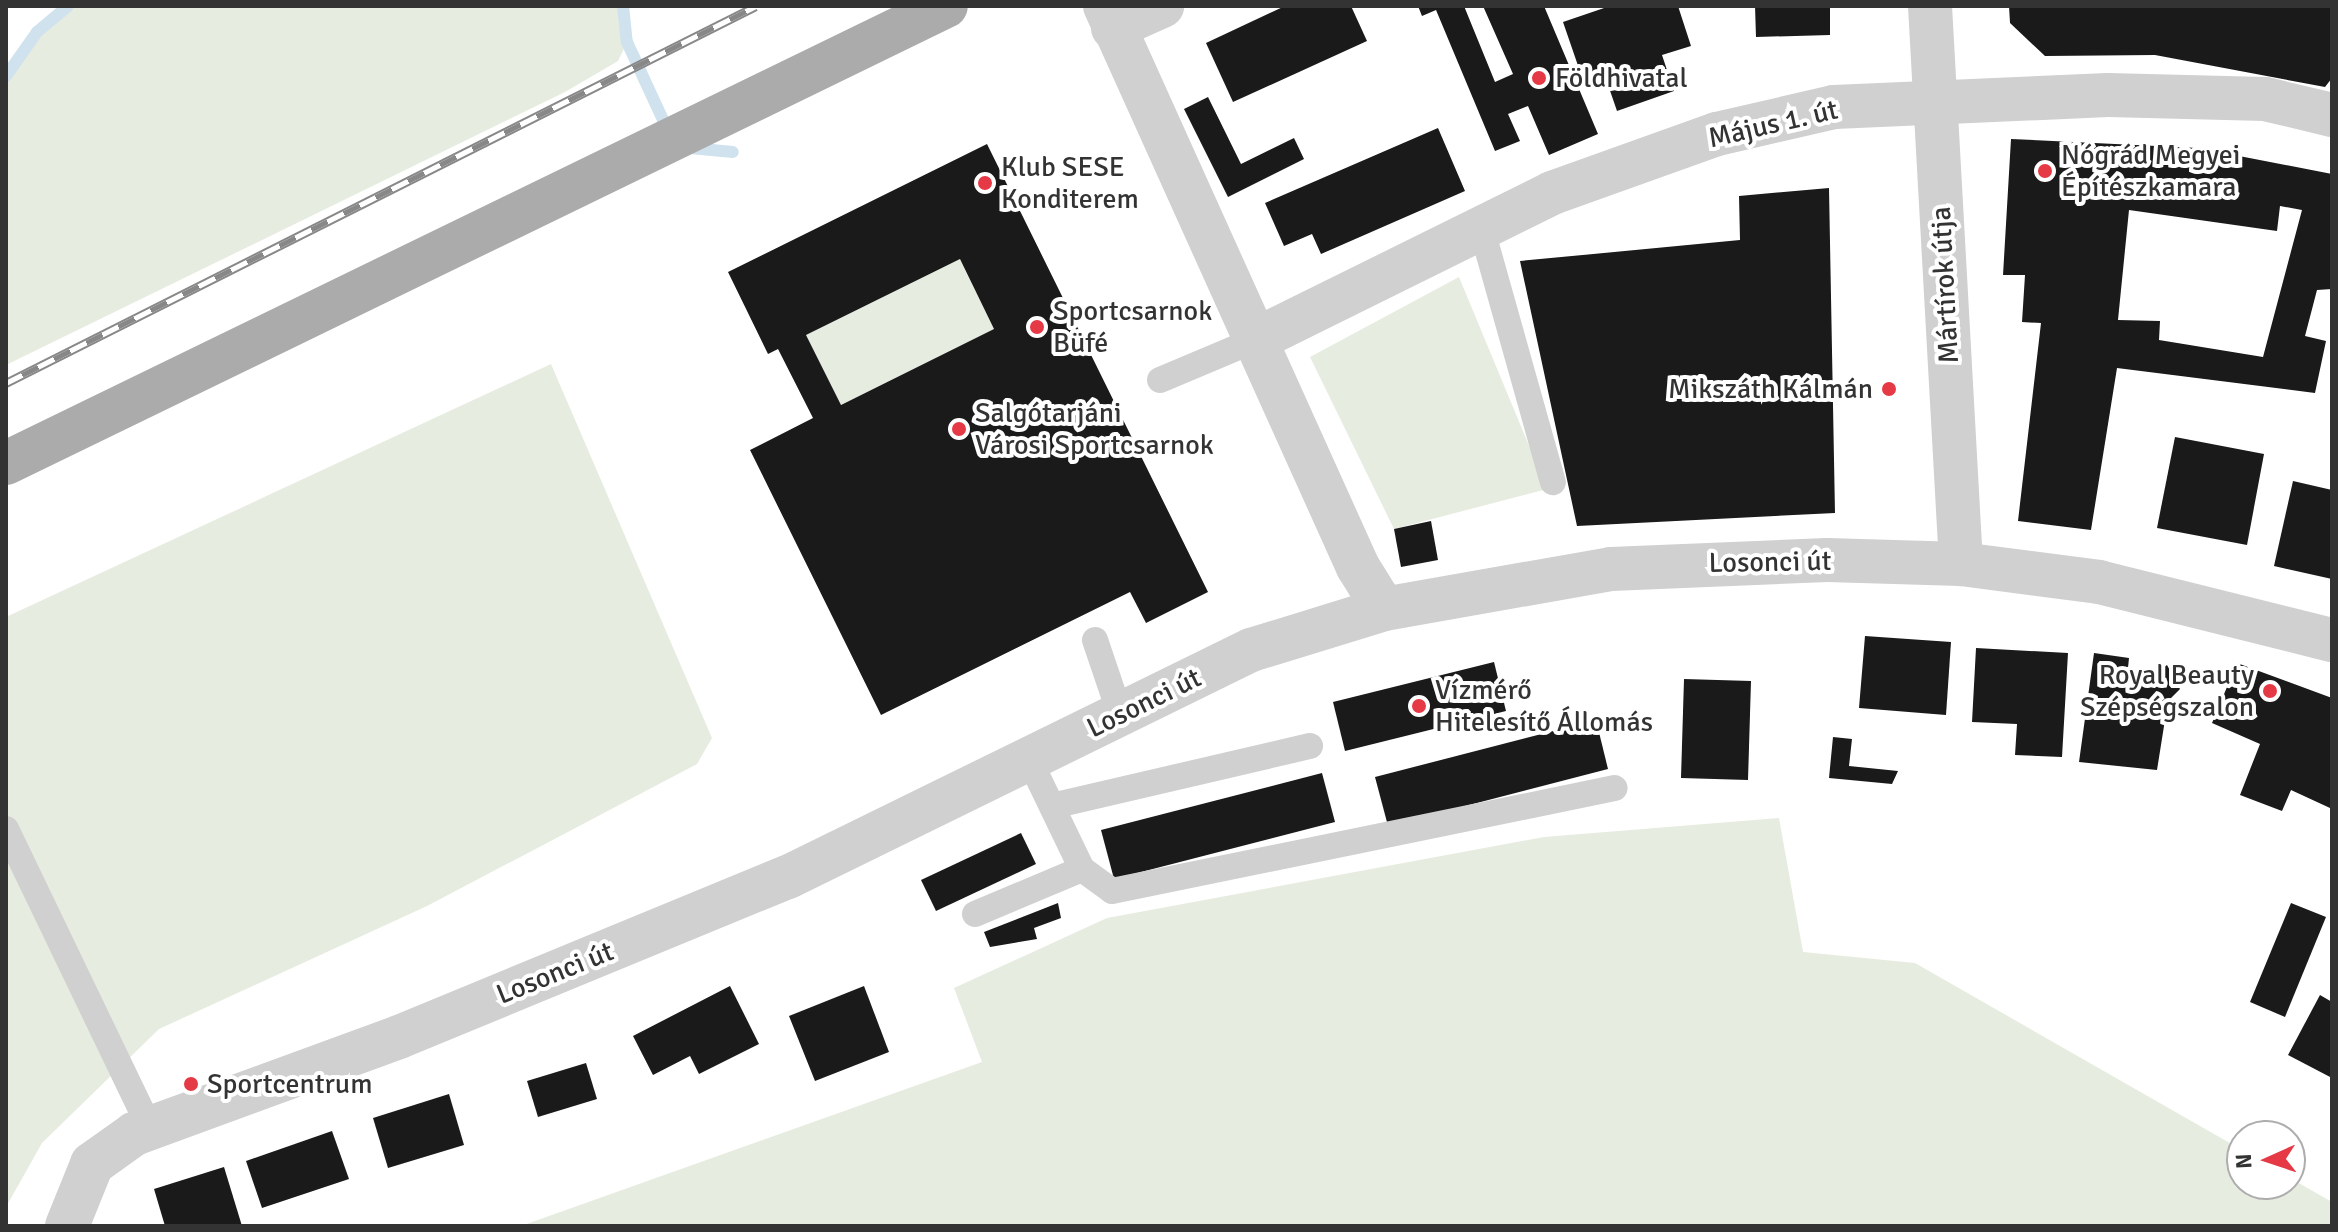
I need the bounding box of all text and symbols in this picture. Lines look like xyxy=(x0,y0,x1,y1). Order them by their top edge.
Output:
place label: Földhivatal xyxy=(1555,61,1688,95)
marker: Földhivatal xyxy=(1530,69,1548,87)
street label: Május 1. út xyxy=(1705,93,1841,155)
place label: Nógrád Megyei Építészkamara xyxy=(2061,138,2240,204)
place label: Klub SESE Konditerem xyxy=(1001,150,1139,216)
marker: Nógrád Megyei Építészkamara xyxy=(2036,162,2054,180)
marker: Klub SESE Konditerem xyxy=(976,174,994,192)
street label: Mártírok útja xyxy=(1924,206,1966,364)
place label: Sportcsarnok Büfé xyxy=(1053,294,1212,360)
marker: Sportcsarnok Büfé xyxy=(1028,318,1046,336)
place label: Mikszáth Kálmán xyxy=(1668,372,1873,406)
marker: Mikszáth Kálmán xyxy=(1880,380,1898,398)
place label: Salgótarjáni Városi Sportcsarnok xyxy=(975,396,1214,462)
marker: Salgótarjáni Városi Sportcsarnok xyxy=(950,420,968,438)
street label: Losonci út xyxy=(1708,544,1832,580)
place label: Royal Beauty Szépségszalon xyxy=(2080,658,2254,724)
street label: Losonci út xyxy=(1081,661,1207,745)
place label: Vízmérő Hitelesítő Állomás xyxy=(1435,673,1653,739)
marker: Royal Beauty Szépségszalon xyxy=(2261,682,2279,700)
marker: Vízmérő Hitelesítő Állomás xyxy=(1410,697,1428,715)
street label: Losonci út xyxy=(492,934,618,1012)
place label: Sportcentrum xyxy=(207,1067,372,1101)
marker: Sportcentrum xyxy=(182,1075,200,1093)
north arrow xyxy=(2226,1120,2306,1200)
text: N xyxy=(2230,1153,2257,1170)

